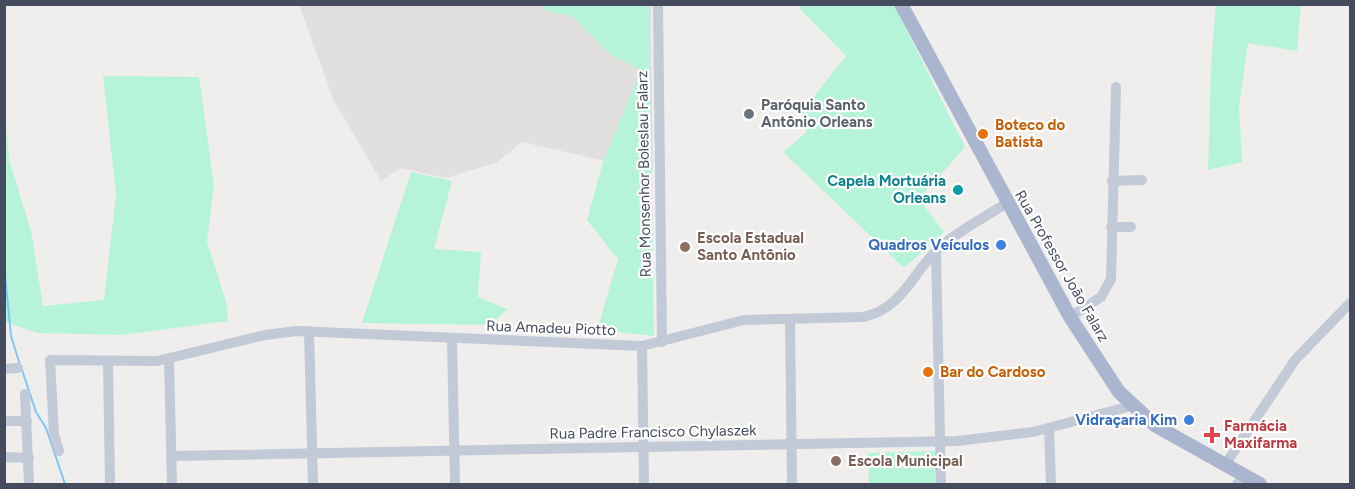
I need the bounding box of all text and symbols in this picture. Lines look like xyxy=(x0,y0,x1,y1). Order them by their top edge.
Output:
street label: Rua Monsenhor Boleslau Falarz xyxy=(633,70,655,278)
place label: Paróquia Santo Antônio Orleans xyxy=(761,96,873,131)
marker: Paróquia Santo Antônio Orleans xyxy=(742,107,756,121)
place label: Boteco do Batista xyxy=(995,116,1066,151)
marker: Boteco do Batista xyxy=(976,127,990,141)
place label: Capela Mortuária Orleans xyxy=(827,172,946,207)
marker: Capela Mortuária Orleans xyxy=(951,183,965,197)
street label: Rua Professor João Falarz xyxy=(1011,187,1113,345)
place label: Escola Estadual Santo Antônio xyxy=(697,229,804,264)
place label: Quadros Veículos xyxy=(868,236,989,254)
marker: Quadros Veículos xyxy=(994,238,1008,252)
marker: Escola Estadual Santo Antônio xyxy=(678,240,692,254)
street label: Rua Amadeu Piotto xyxy=(486,317,616,339)
place label: Bar do Cardoso xyxy=(940,363,1046,381)
marker: Bar do Cardoso xyxy=(921,365,935,379)
place label: Vidraçaria Kim xyxy=(1075,411,1177,429)
marker: Vidraçaria Kim xyxy=(1182,413,1196,427)
place label: Farmácia Maxifarma xyxy=(1224,417,1297,452)
street label: Rua Padre Francisco Chylaszek xyxy=(549,421,757,443)
marker: Farmácia Maxifarma xyxy=(1205,428,1219,442)
place label: Escola Municipal xyxy=(848,452,963,470)
marker: Escola Municipal xyxy=(829,454,843,468)

